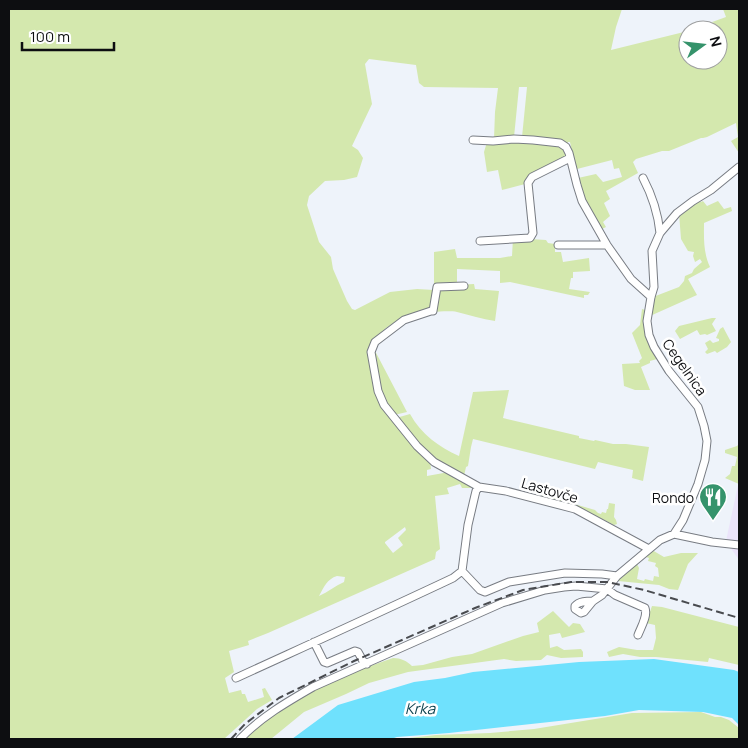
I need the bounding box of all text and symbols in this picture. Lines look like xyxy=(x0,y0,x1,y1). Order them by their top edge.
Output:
scale bar xyxy=(22,20,115,52)
north arrow xyxy=(678,20,728,70)
text: 100 m xyxy=(30,26,70,47)
text: N xyxy=(706,34,727,49)
street label: Cegelnica xyxy=(659,335,711,399)
street label: Lastovče xyxy=(519,473,581,507)
restaurant icon: Rondo xyxy=(698,482,728,521)
place label: Rondo xyxy=(652,488,694,507)
water label: Krka xyxy=(405,698,436,719)

